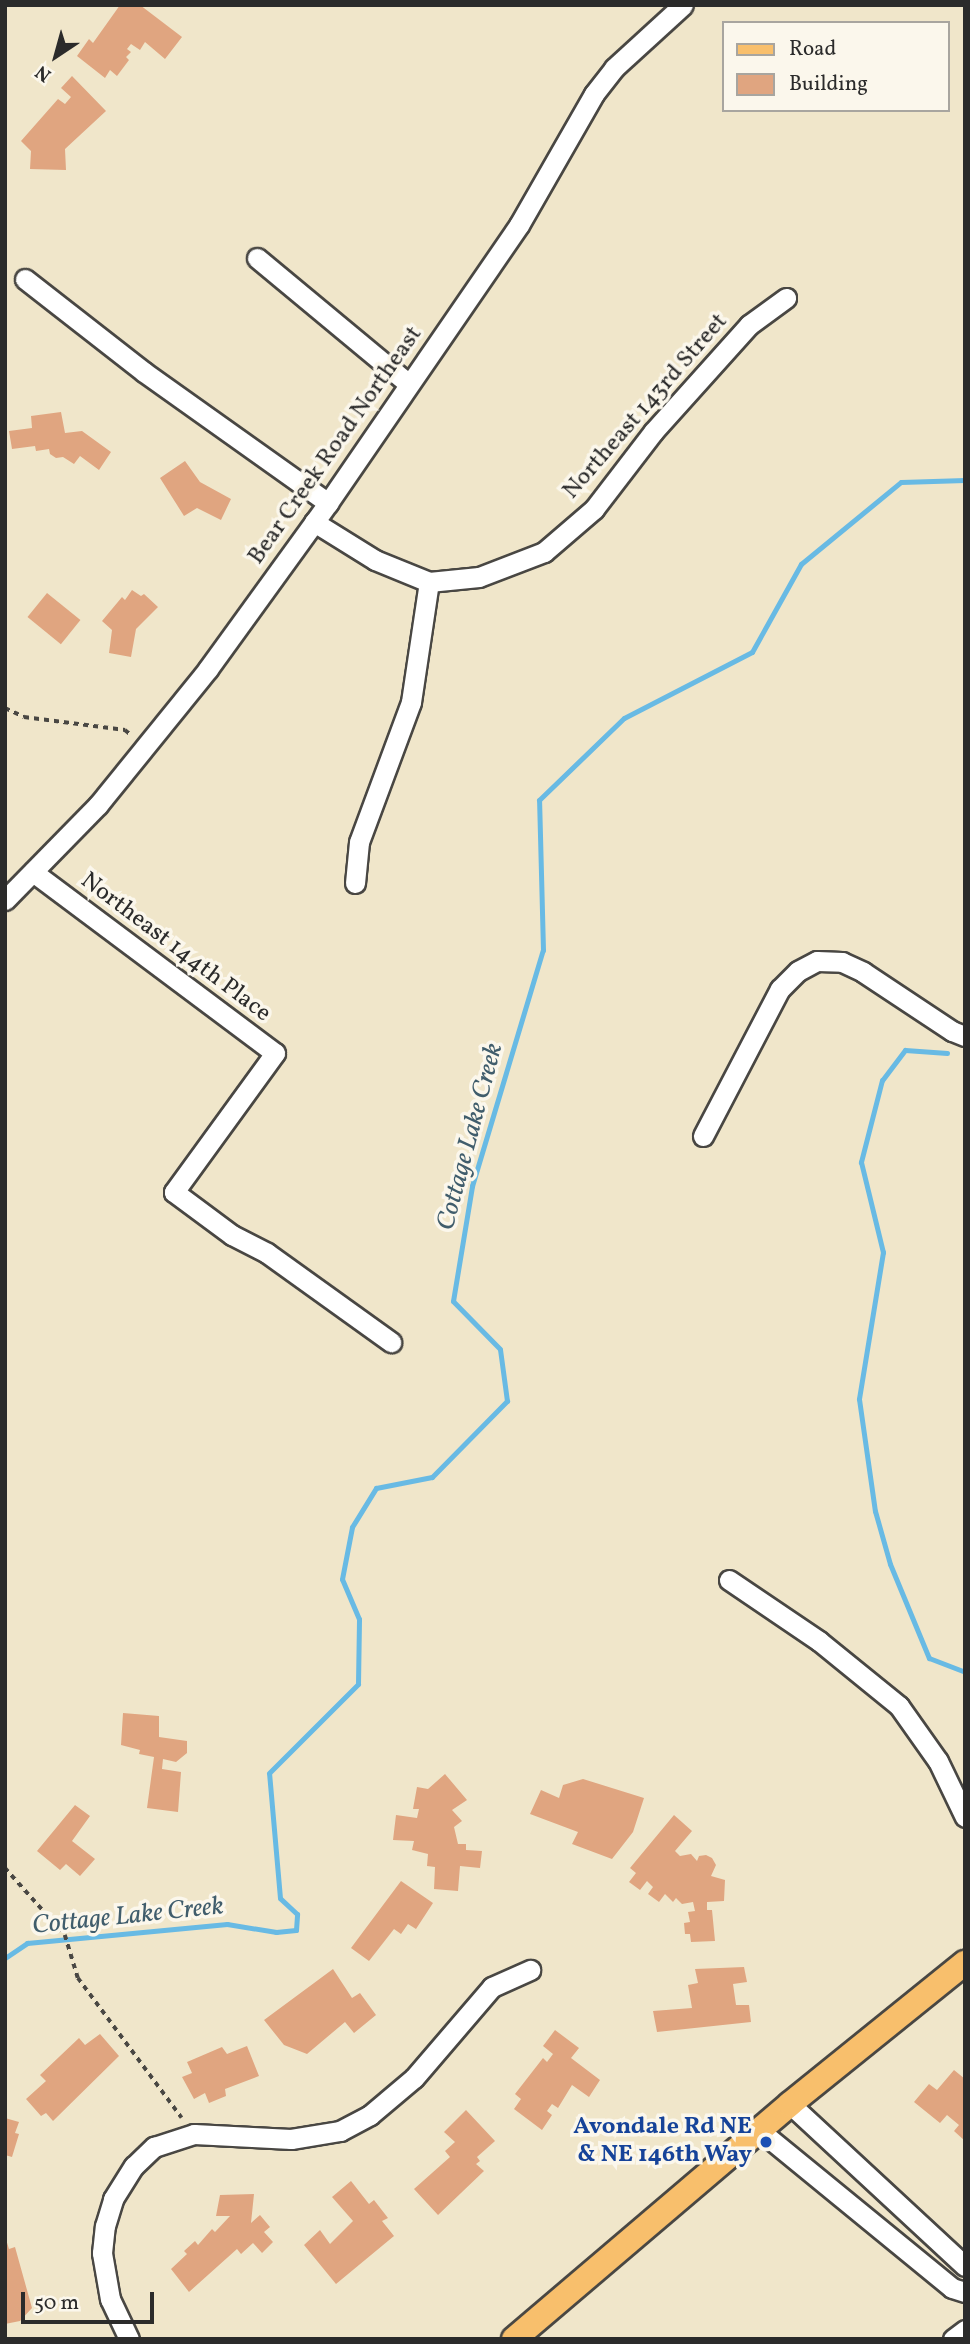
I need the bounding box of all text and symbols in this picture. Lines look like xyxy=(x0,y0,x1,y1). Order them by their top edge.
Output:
north arrow xyxy=(21,21,91,91)
legend xyxy=(722,21,949,112)
text: Road xyxy=(789,35,836,64)
text: N xyxy=(30,58,57,88)
text: Building xyxy=(789,70,868,99)
street label: Northeast 143rd Street xyxy=(558,308,734,506)
street label: Bear Creek Road Northeast xyxy=(243,321,429,571)
street label: Northeast 144th Place xyxy=(74,867,276,1029)
water label: Cottage Lake Creek xyxy=(431,1040,511,1234)
water label: Cottage Lake Creek xyxy=(31,1891,225,1943)
place label: Avondale Rd NE & NE 146th Way xyxy=(573,2114,752,2170)
marker: Avondale Rd NE & NE 146th Way xyxy=(758,2134,774,2150)
scale bar xyxy=(24,2278,158,2322)
text: 50 m xyxy=(34,2289,79,2318)

